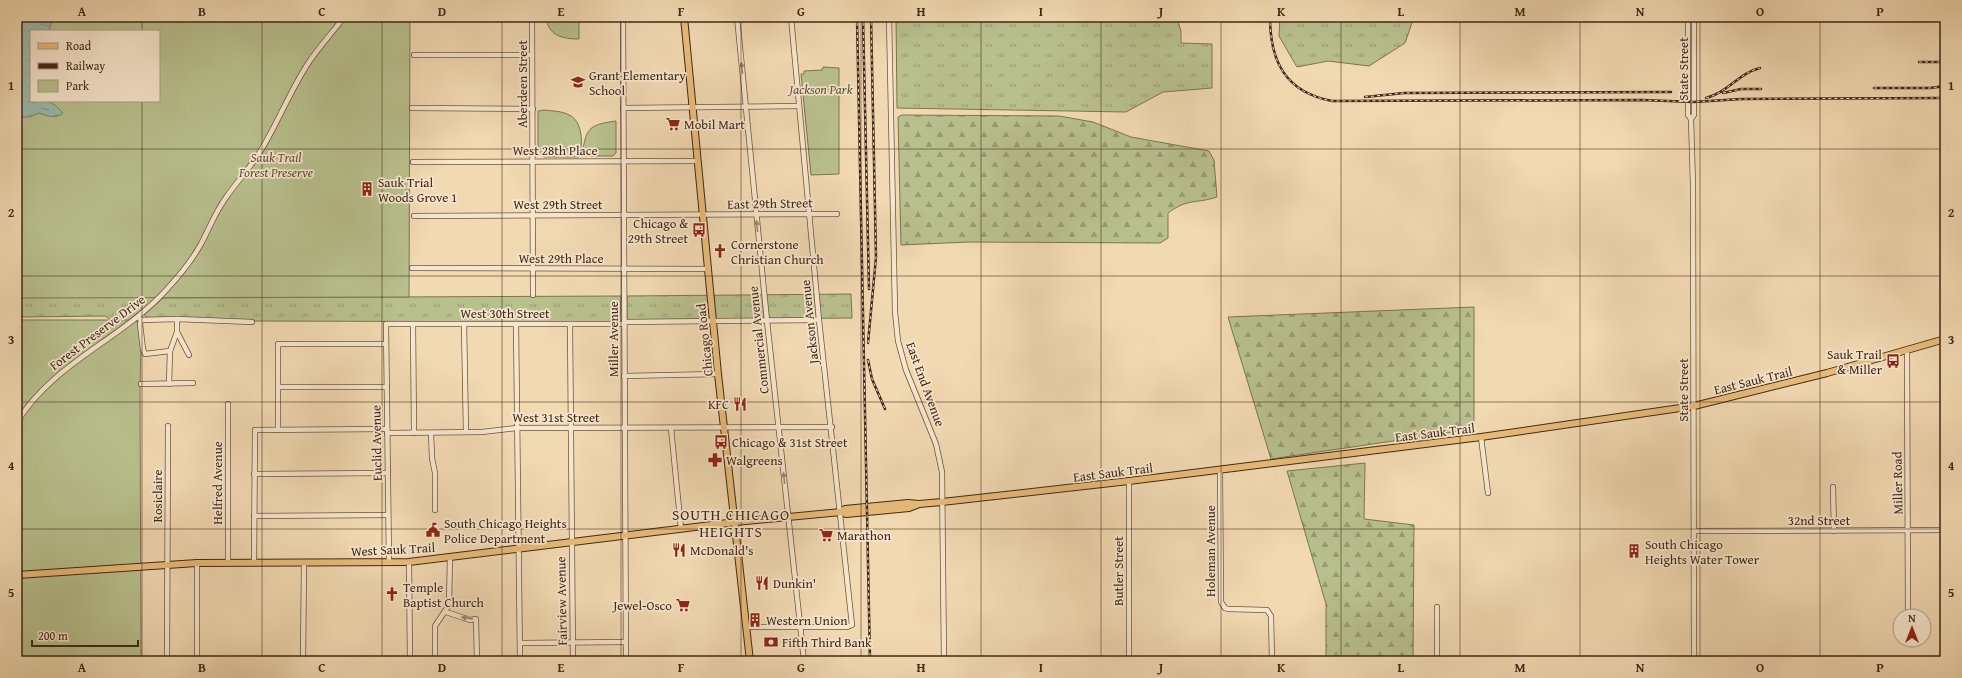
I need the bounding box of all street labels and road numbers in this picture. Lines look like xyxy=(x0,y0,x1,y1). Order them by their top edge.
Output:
street label: State Street xyxy=(1674,37,1693,101)
street label: Aberdeen Street xyxy=(513,40,532,128)
street label: West 28th Place xyxy=(512,141,598,160)
street label: East 29th Street xyxy=(727,193,813,214)
street label: West 29th Street xyxy=(513,195,603,214)
street label: West 29th Place xyxy=(518,249,604,268)
street label: Jackson Avenue xyxy=(796,279,824,367)
street label: Commercial Avenue xyxy=(743,285,774,395)
street label: Forest Preserve Drive xyxy=(45,290,149,375)
street label: Miller Avenue xyxy=(604,301,623,377)
street label: Chicago Road xyxy=(691,303,718,377)
street label: West 30th Street xyxy=(460,304,550,323)
street label: East End Avenue xyxy=(901,339,950,429)
street label: State Street xyxy=(1674,358,1693,422)
street label: East Sauk Trail xyxy=(1712,361,1795,399)
street label: Euclid Avenue xyxy=(366,405,387,481)
street label: West 31st Street xyxy=(512,408,600,427)
street label: East Sauk Trail xyxy=(1394,418,1476,447)
street label: Helfred Avenue xyxy=(208,441,227,525)
street label: Miller Road xyxy=(1887,451,1908,515)
street label: East Sauk Trail xyxy=(1072,458,1154,487)
street label: Rosiclaire xyxy=(148,469,167,523)
street label: Holeman Avenue xyxy=(1201,505,1220,597)
street label: 32nd Street xyxy=(1788,511,1851,530)
street label: Butler Street xyxy=(1109,536,1128,606)
street label: West Sauk Trail xyxy=(350,538,436,561)
street label: Fairview Avenue xyxy=(551,556,572,646)

